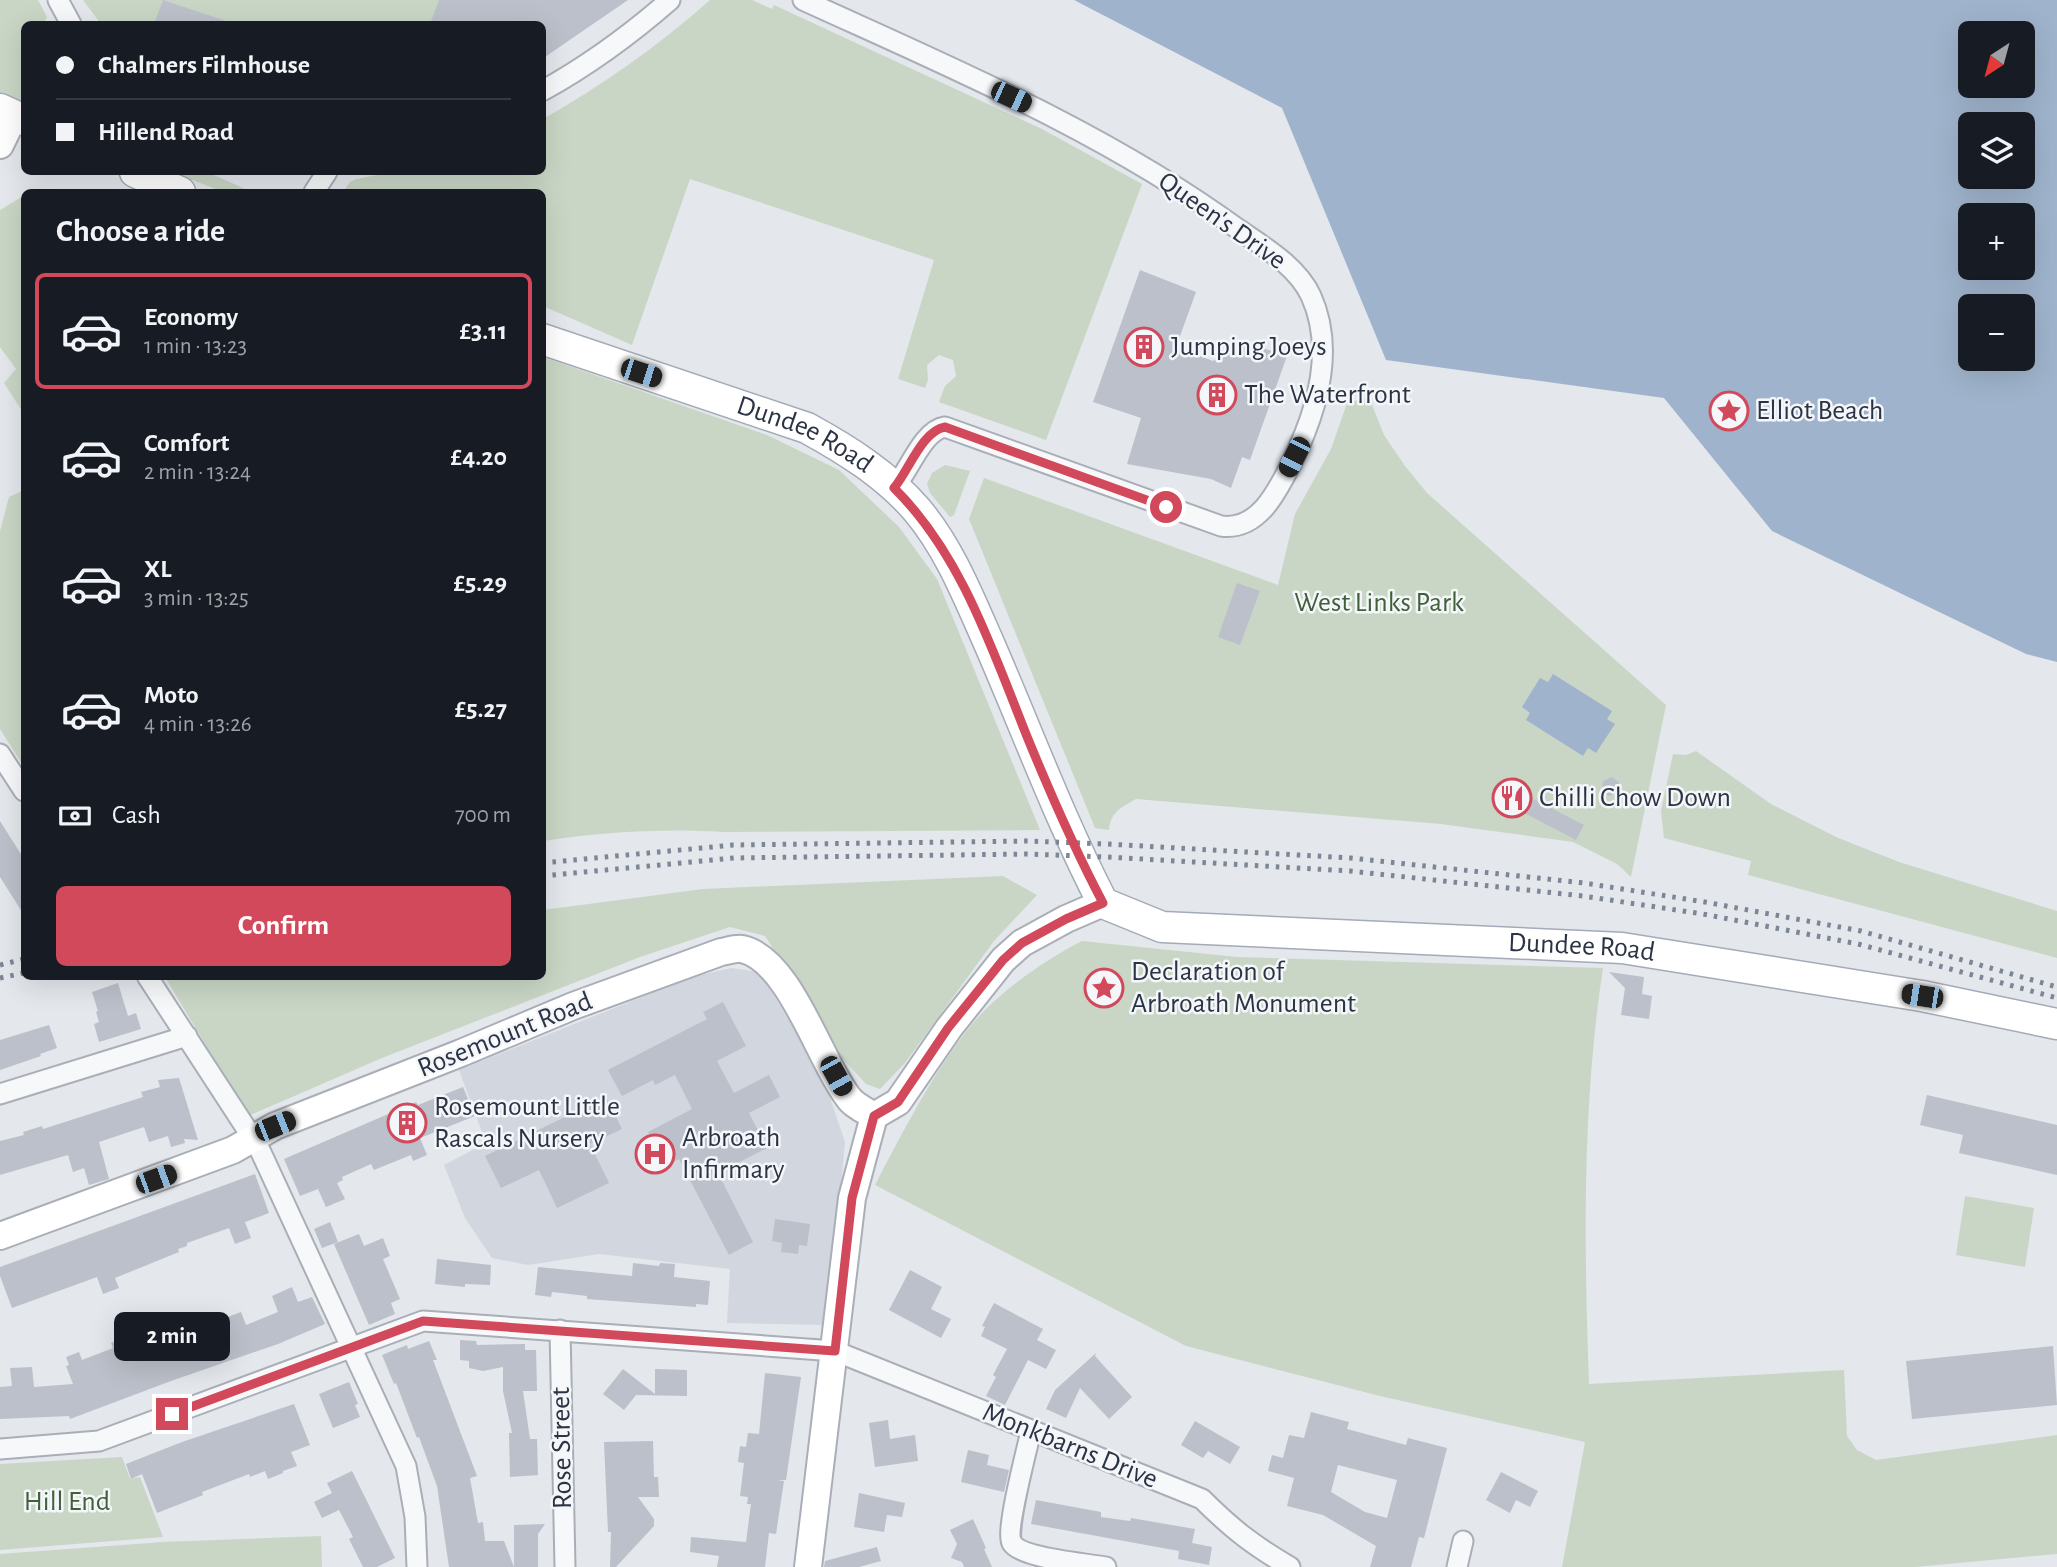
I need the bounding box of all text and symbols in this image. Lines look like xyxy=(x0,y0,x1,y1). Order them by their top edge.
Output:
north arrow xyxy=(1958,21,2035,98)
map controls xyxy=(1958,21,2035,371)
text: Chalmers Filmhouse xyxy=(98,52,310,78)
car xyxy=(988,79,1035,115)
button: layers xyxy=(1958,112,2035,189)
text: Hillend Road xyxy=(98,119,234,145)
street label: Queen's Drive xyxy=(1153,167,1291,275)
button: + xyxy=(1958,203,2035,280)
text: Choose a ride xyxy=(56,215,225,247)
button: − xyxy=(1958,294,2035,371)
icon: car xyxy=(60,300,123,363)
text: Economy xyxy=(144,304,238,330)
text: £3.11 xyxy=(460,318,507,344)
building icon: Jumping Joeys xyxy=(1123,326,1165,368)
place label: Jumping Joeys xyxy=(1171,333,1327,361)
text: 1 min · 13:23 xyxy=(144,335,247,358)
car xyxy=(618,357,665,389)
building icon: The Waterfront xyxy=(1196,374,1238,416)
place label: The Waterfront xyxy=(1244,381,1411,409)
place icon: Elliot Beach xyxy=(1708,390,1750,432)
street label: Dundee Road xyxy=(733,391,878,478)
place label: Elliot Beach xyxy=(1756,397,1883,425)
icon: car xyxy=(60,426,123,489)
text: Comfort xyxy=(144,430,229,456)
car xyxy=(1276,434,1313,480)
text: £4.20 xyxy=(451,444,507,470)
text: 2 min · 13:24 xyxy=(144,461,251,484)
route start xyxy=(1150,491,1182,523)
icon: car xyxy=(60,552,123,615)
text: XL xyxy=(144,556,171,582)
text: £5.29 xyxy=(453,570,507,596)
text: 3 min · 13:25 xyxy=(144,587,249,610)
park label: West Links Park xyxy=(1294,589,1464,617)
icon: car xyxy=(60,678,123,741)
text: Moto xyxy=(144,682,199,708)
text: £5.27 xyxy=(455,696,507,722)
text: 4 min · 13:26 xyxy=(144,713,251,736)
restaurant icon: Chilli Chow Down xyxy=(1491,777,1533,819)
place label: Chilli Chow Down xyxy=(1539,784,1731,812)
icon: cash xyxy=(56,797,94,835)
text: Cash xyxy=(112,802,161,828)
text: 700 m xyxy=(455,804,511,827)
button: Confirm xyxy=(56,886,511,966)
street label: Dundee Road xyxy=(1507,929,1657,967)
place label: Declaration of Arbroath Monument xyxy=(1131,958,1356,1018)
place icon: Declaration of Arbroath Monument xyxy=(1083,967,1125,1009)
car xyxy=(1900,982,1945,1010)
street label: Rosemount Road xyxy=(414,987,596,1083)
car xyxy=(817,1053,856,1099)
place label: Rosemount Little Rascals Nursery xyxy=(434,1093,620,1153)
building icon: Rosemount Little Rascals Nursery xyxy=(386,1102,428,1144)
car xyxy=(252,1108,299,1144)
place label: Arbroath Infirmary xyxy=(682,1124,784,1184)
hospital icon: Arbroath Infirmary xyxy=(634,1133,676,1175)
car xyxy=(133,1162,180,1196)
callout: 2 min xyxy=(114,1312,230,1362)
text: 2 min xyxy=(146,1325,198,1348)
street label: Rose Street xyxy=(547,1387,577,1509)
route end xyxy=(156,1398,188,1430)
street label: Monkbarns Drive xyxy=(979,1398,1161,1494)
park label: Hill End xyxy=(24,1488,110,1516)

